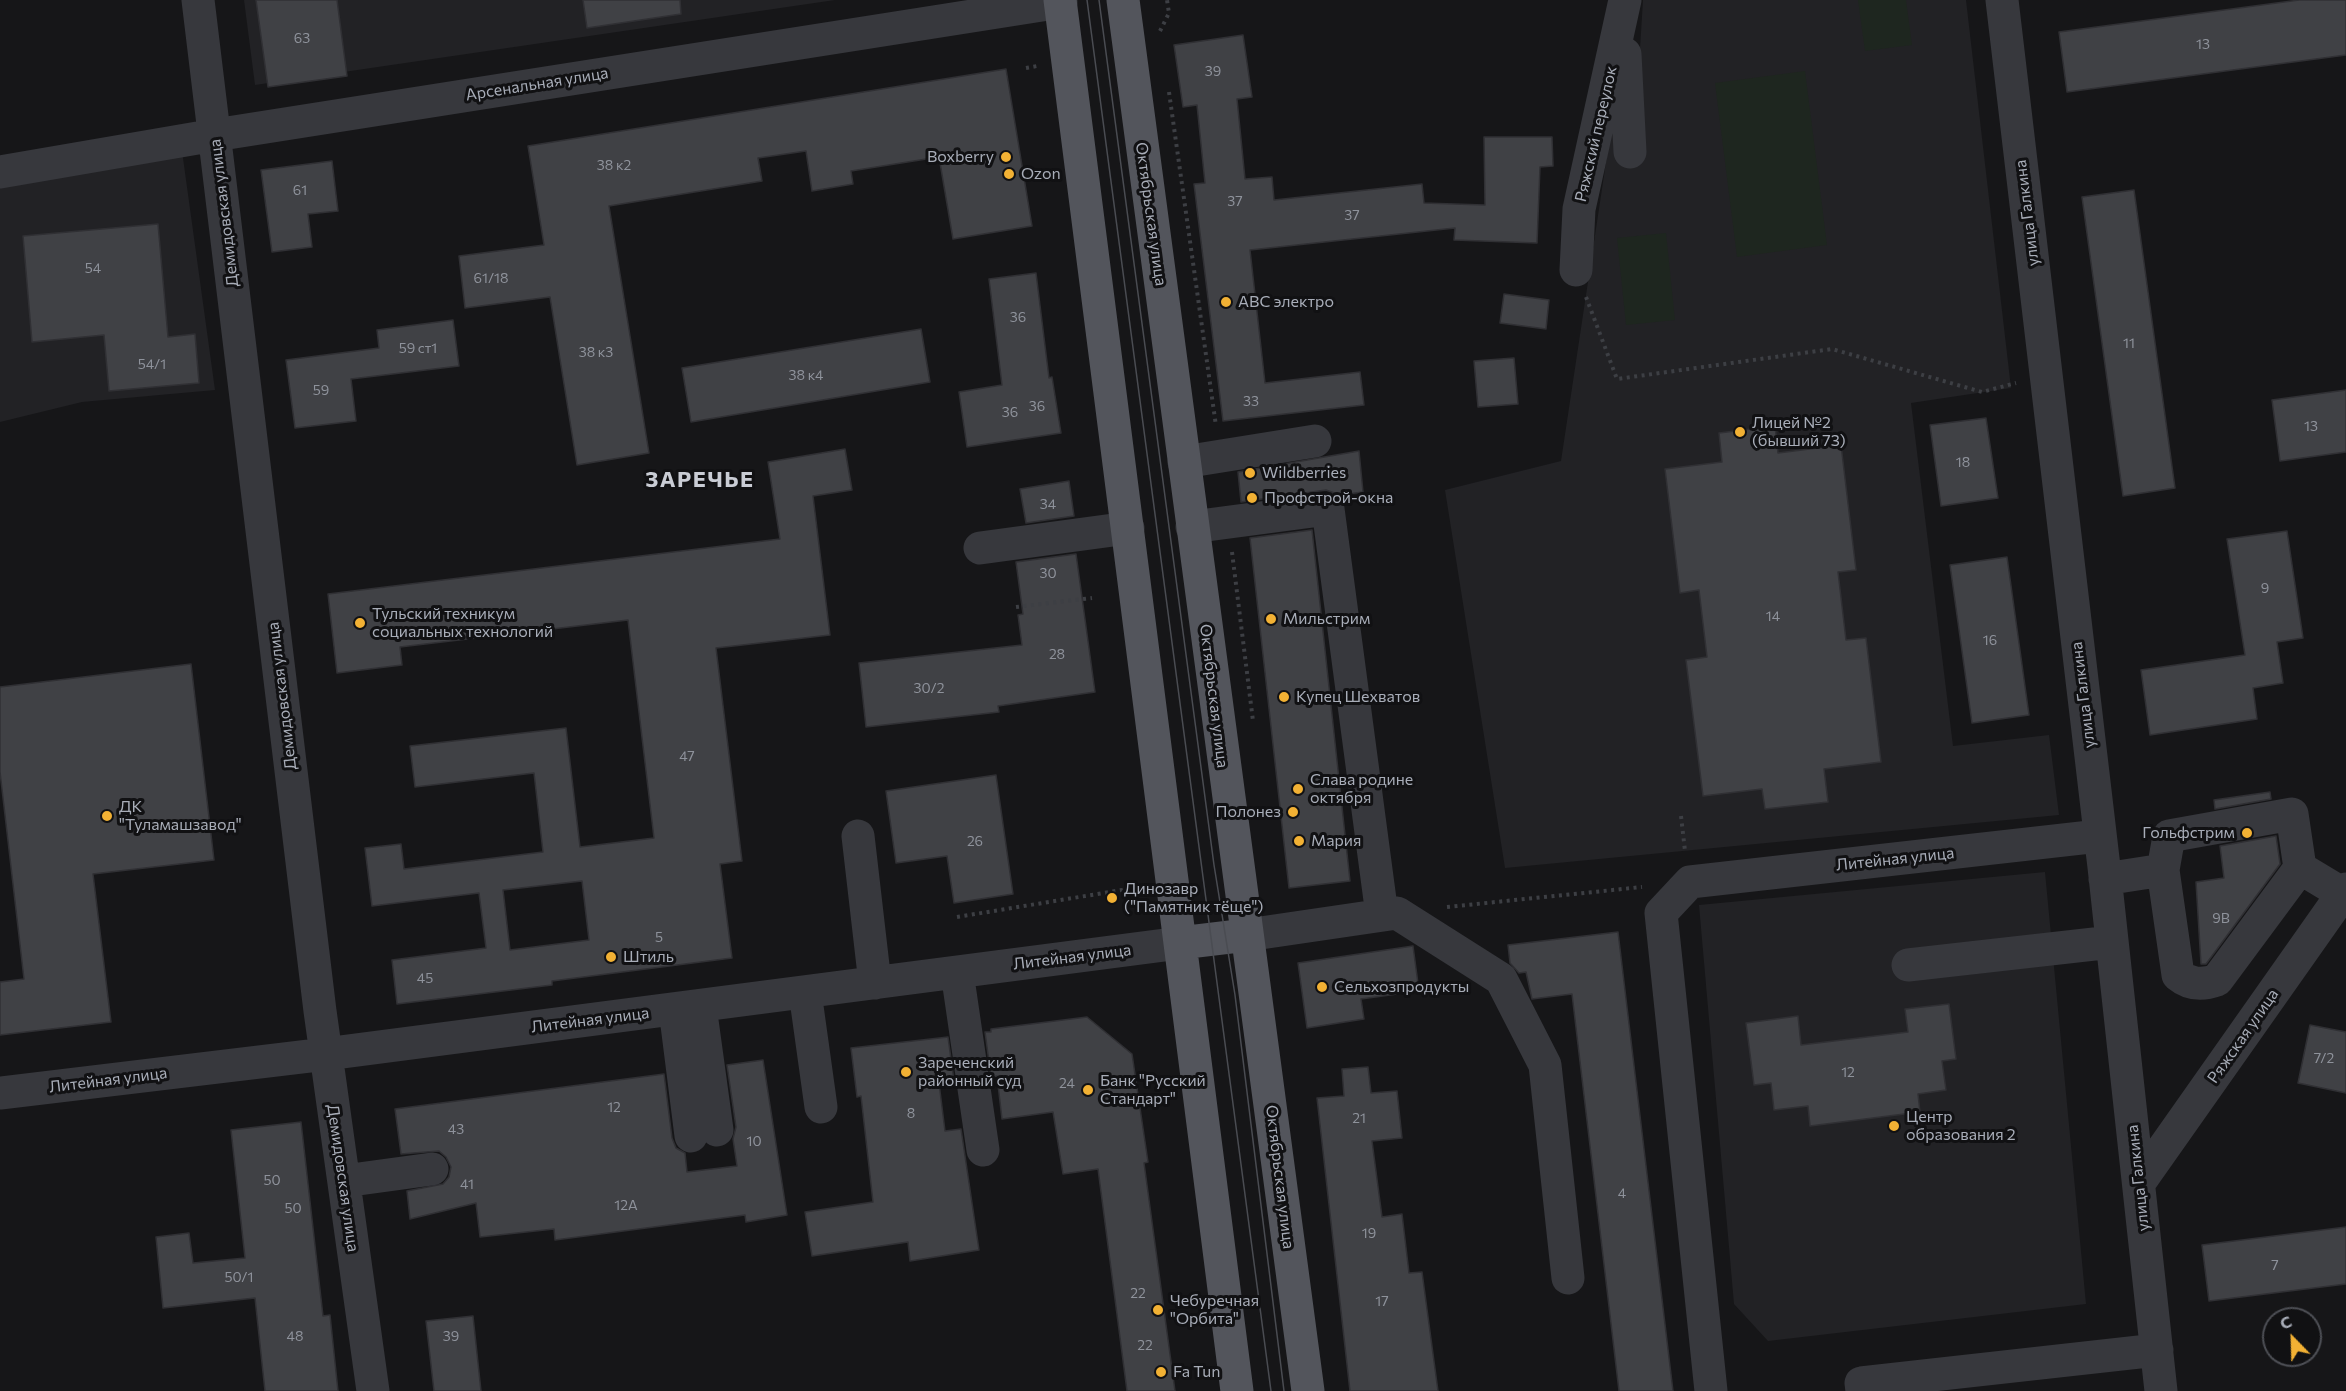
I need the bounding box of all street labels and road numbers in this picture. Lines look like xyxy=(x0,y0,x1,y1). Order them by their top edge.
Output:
street label: Арсенальная улица xyxy=(464,63,610,105)
street label: Ряжский переулок xyxy=(1571,64,1621,204)
street label: Демидовская улица xyxy=(205,138,243,288)
street label: Октябрьская улица xyxy=(1131,141,1171,287)
street label: улица Галкина xyxy=(2011,159,2043,267)
street label: Демидовская улица xyxy=(263,621,301,771)
street label: Октябрьская улица xyxy=(1196,623,1232,769)
street label: улица Галкина xyxy=(2067,641,2099,749)
street label: Литейная улица xyxy=(1835,843,1955,875)
street label: Литейная улица xyxy=(1012,940,1132,974)
street label: Ряжская улица xyxy=(2203,985,2283,1087)
street label: Литейная улица xyxy=(530,1003,650,1037)
street label: Литейная улица xyxy=(48,1063,168,1097)
street label: Демидовская улица xyxy=(323,1103,363,1253)
street label: Октябрьская улица xyxy=(1262,1104,1298,1250)
street label: улица Галкина xyxy=(2123,1124,2153,1232)

